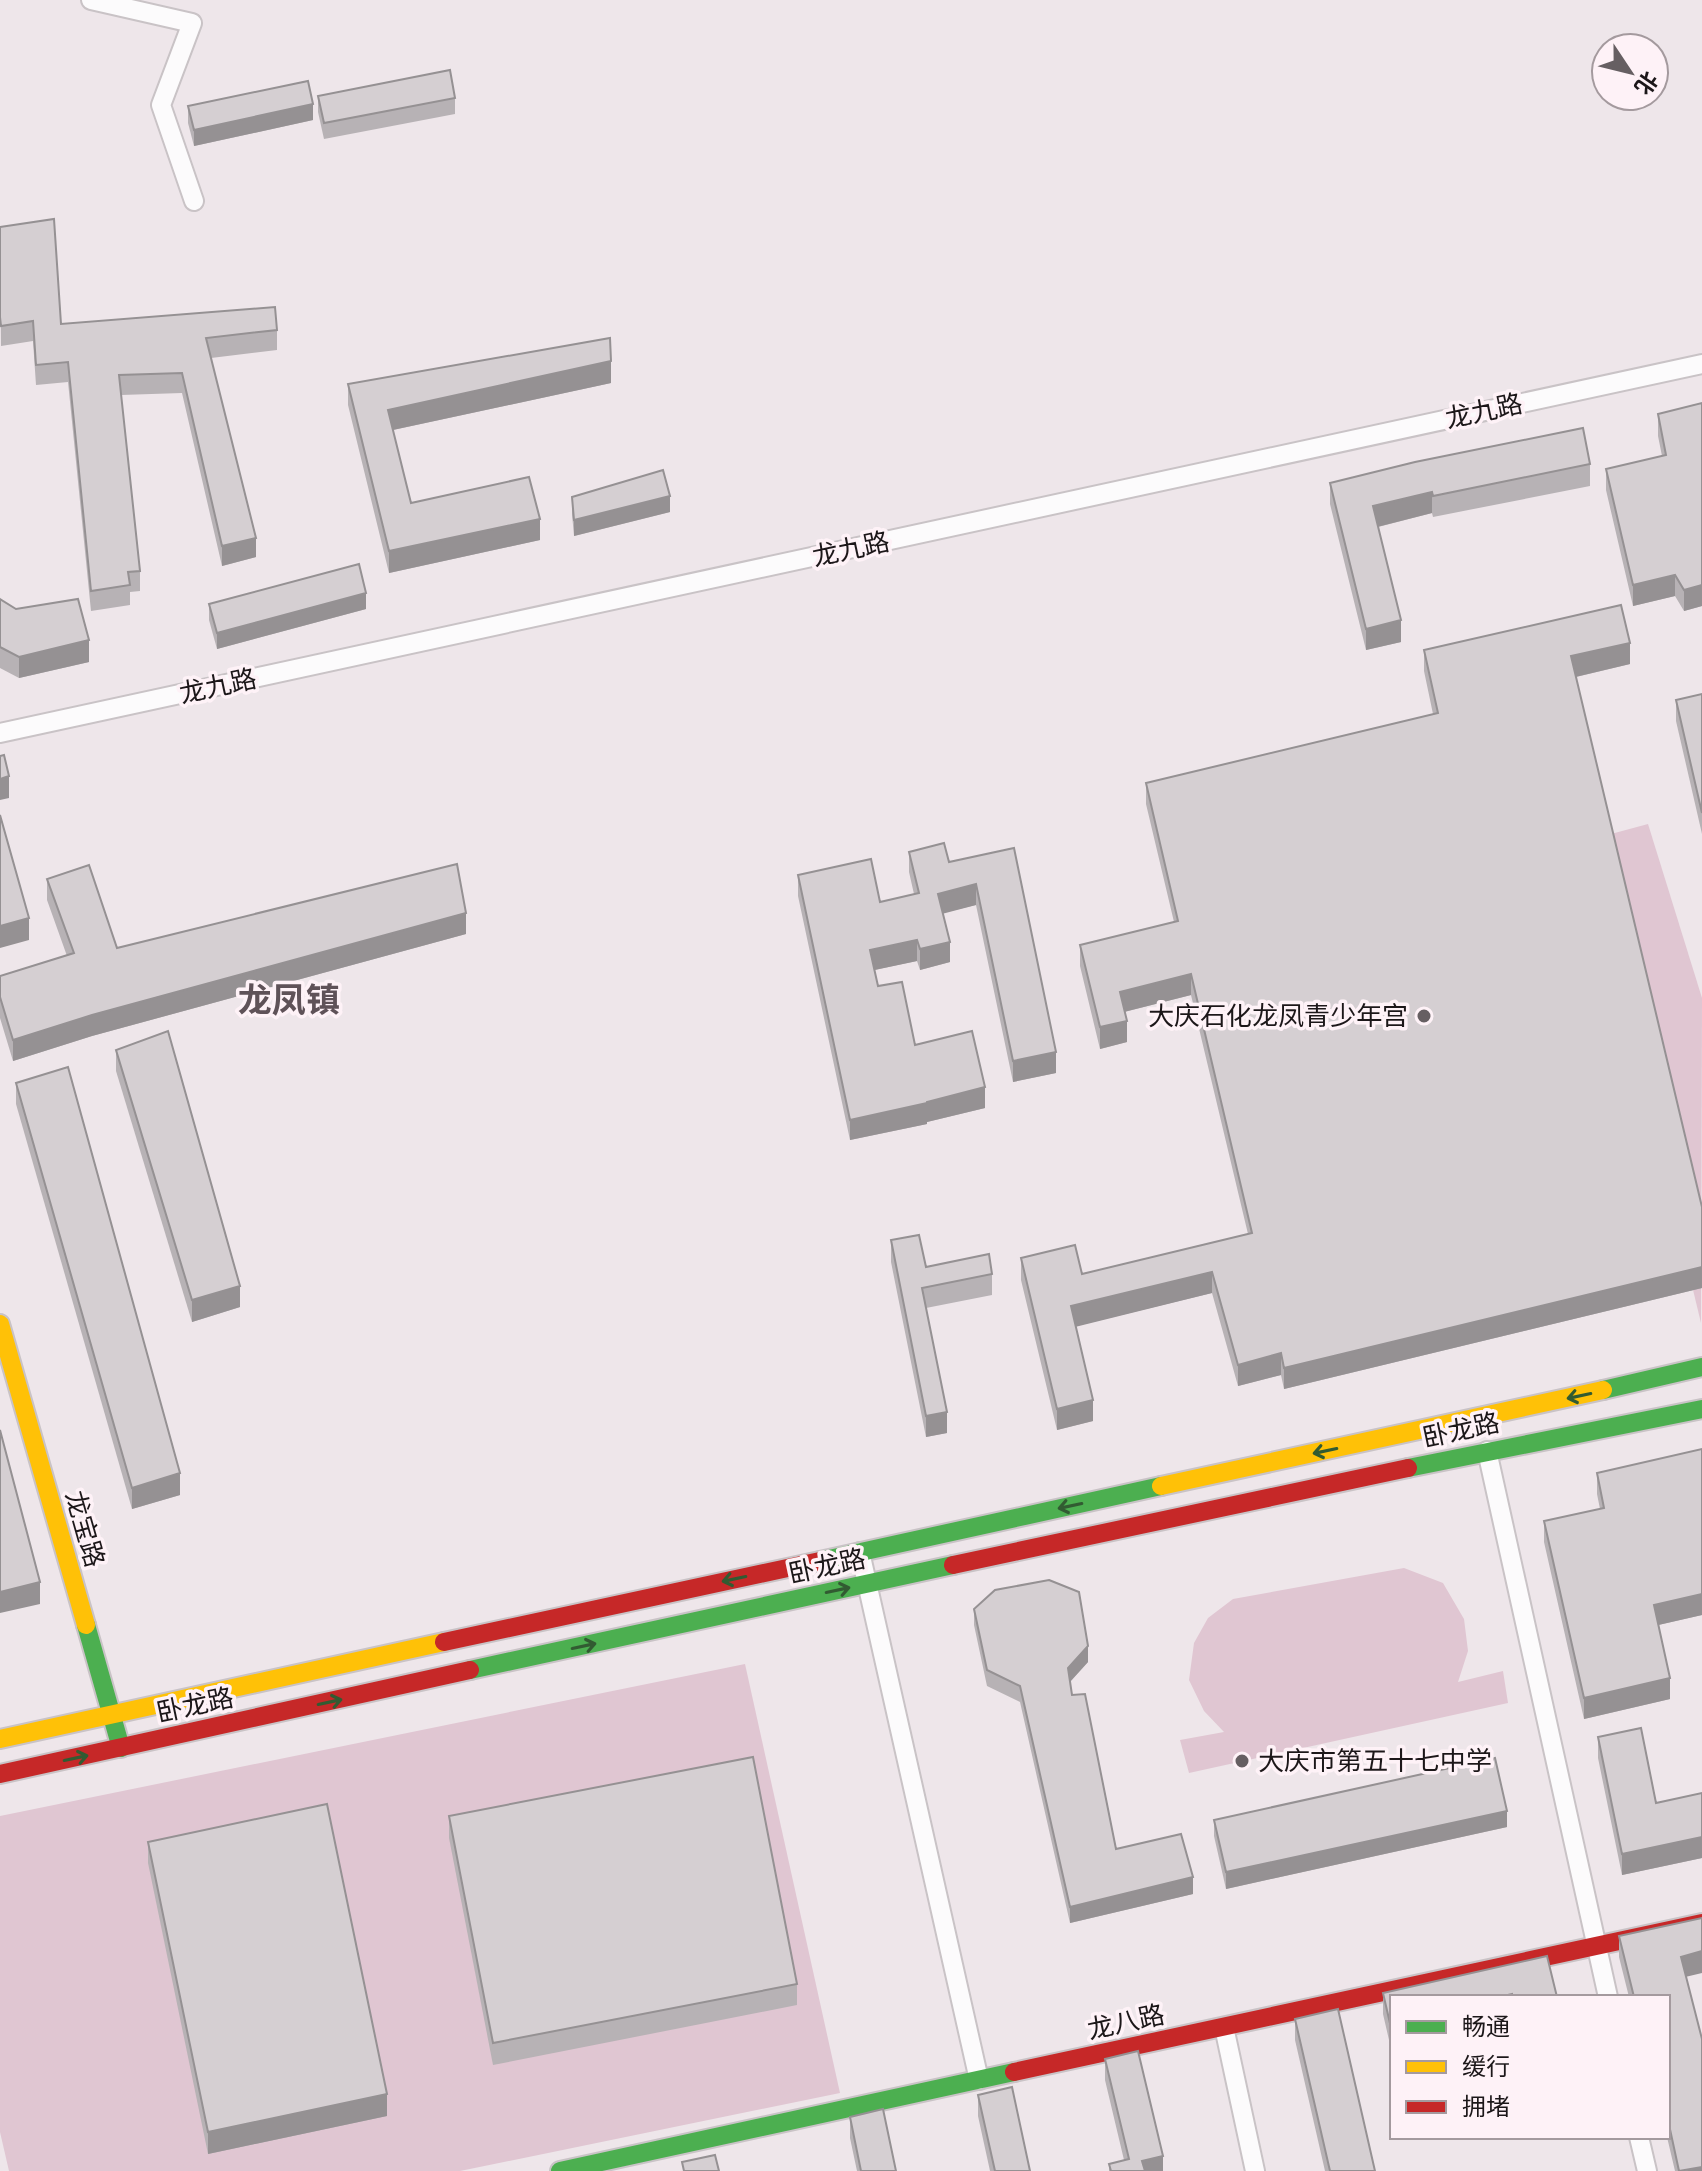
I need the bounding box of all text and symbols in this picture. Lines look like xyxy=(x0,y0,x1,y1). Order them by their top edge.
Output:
north arrow xyxy=(1590,32,1670,112)
text: 北 xyxy=(1629,67,1663,99)
street label: 龙九路 xyxy=(1443,388,1525,434)
street label: 龙九路 xyxy=(810,526,892,572)
street label: 龙九路 xyxy=(177,663,259,709)
district label: 龙凤镇 xyxy=(238,980,340,1020)
place label: 大庆石化龙凤青少年宫 xyxy=(1148,1001,1408,1031)
marker: 大庆石化龙凤青少年宫 xyxy=(1415,1007,1433,1025)
one-way arrow xyxy=(1566,1389,1592,1404)
street label: 卧龙路 xyxy=(1420,1407,1502,1453)
one-way arrow xyxy=(1312,1444,1338,1459)
street label: 龙宝路 xyxy=(60,1487,110,1571)
one-way arrow xyxy=(1058,1499,1084,1514)
street label: 卧龙路 xyxy=(786,1543,868,1589)
one-way arrow xyxy=(722,1572,748,1587)
one-way arrow xyxy=(825,1582,850,1597)
one-way arrow xyxy=(571,1638,596,1653)
street label: 卧龙路 xyxy=(154,1682,236,1728)
one-way arrow xyxy=(317,1694,343,1709)
place label: 大庆市第五十七中学 xyxy=(1258,1746,1492,1776)
one-way arrow xyxy=(63,1750,89,1765)
marker: 大庆市第五十七中学 xyxy=(1233,1752,1251,1770)
legend xyxy=(1390,1995,1670,2139)
street label: 龙八路 xyxy=(1085,1999,1167,2045)
text: 畅通 xyxy=(1462,2013,1510,2041)
text: 缓行 xyxy=(1462,2053,1510,2081)
text: 拥堵 xyxy=(1462,2093,1510,2121)

